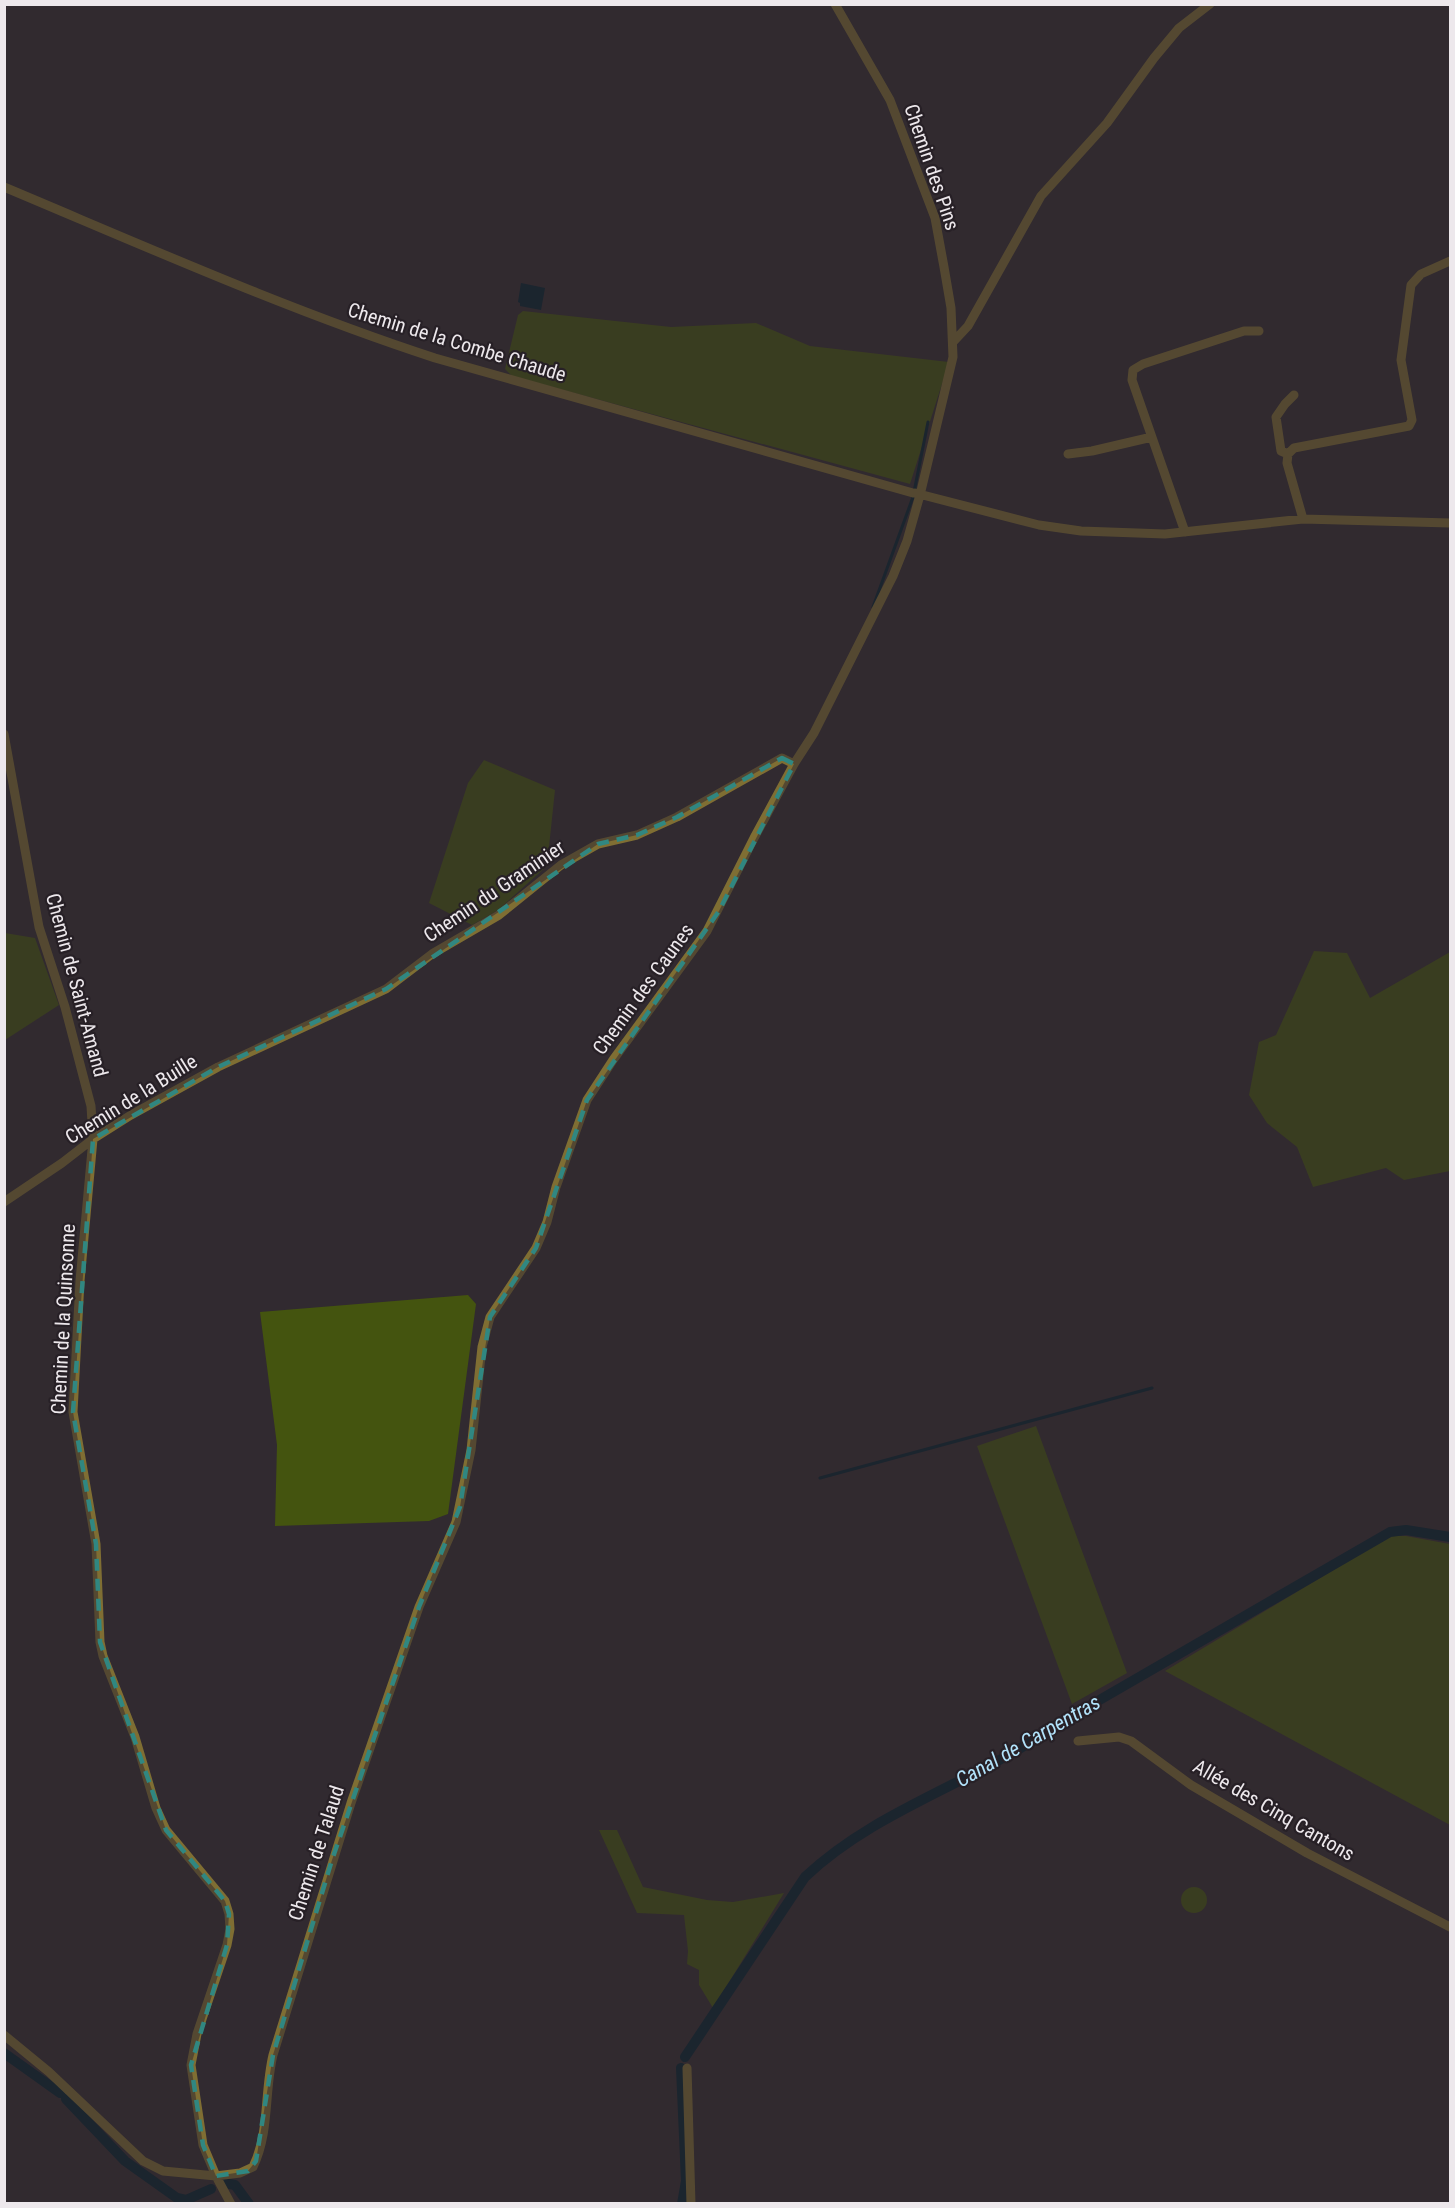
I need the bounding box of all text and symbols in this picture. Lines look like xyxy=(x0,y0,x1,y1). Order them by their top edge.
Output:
street label: Chemin des Pins xyxy=(899,101,965,233)
street label: Chemin de la Combe Chaude xyxy=(345,297,569,387)
street label: Chemin du Graminier xyxy=(419,835,569,947)
street label: Chemin de Saint-Amand xyxy=(41,891,113,1079)
street label: Chemin des Caunes xyxy=(587,919,699,1059)
street label: Chemin de la Buille xyxy=(61,1049,201,1149)
street label: Chemin de la Quinsonne xyxy=(46,1223,80,1415)
water label: Canal de Carpentras xyxy=(952,1690,1104,1792)
street label: Allée des Cinq Cantons xyxy=(1189,1754,1359,1866)
street label: Chemin de Talaud xyxy=(283,1783,349,1923)

